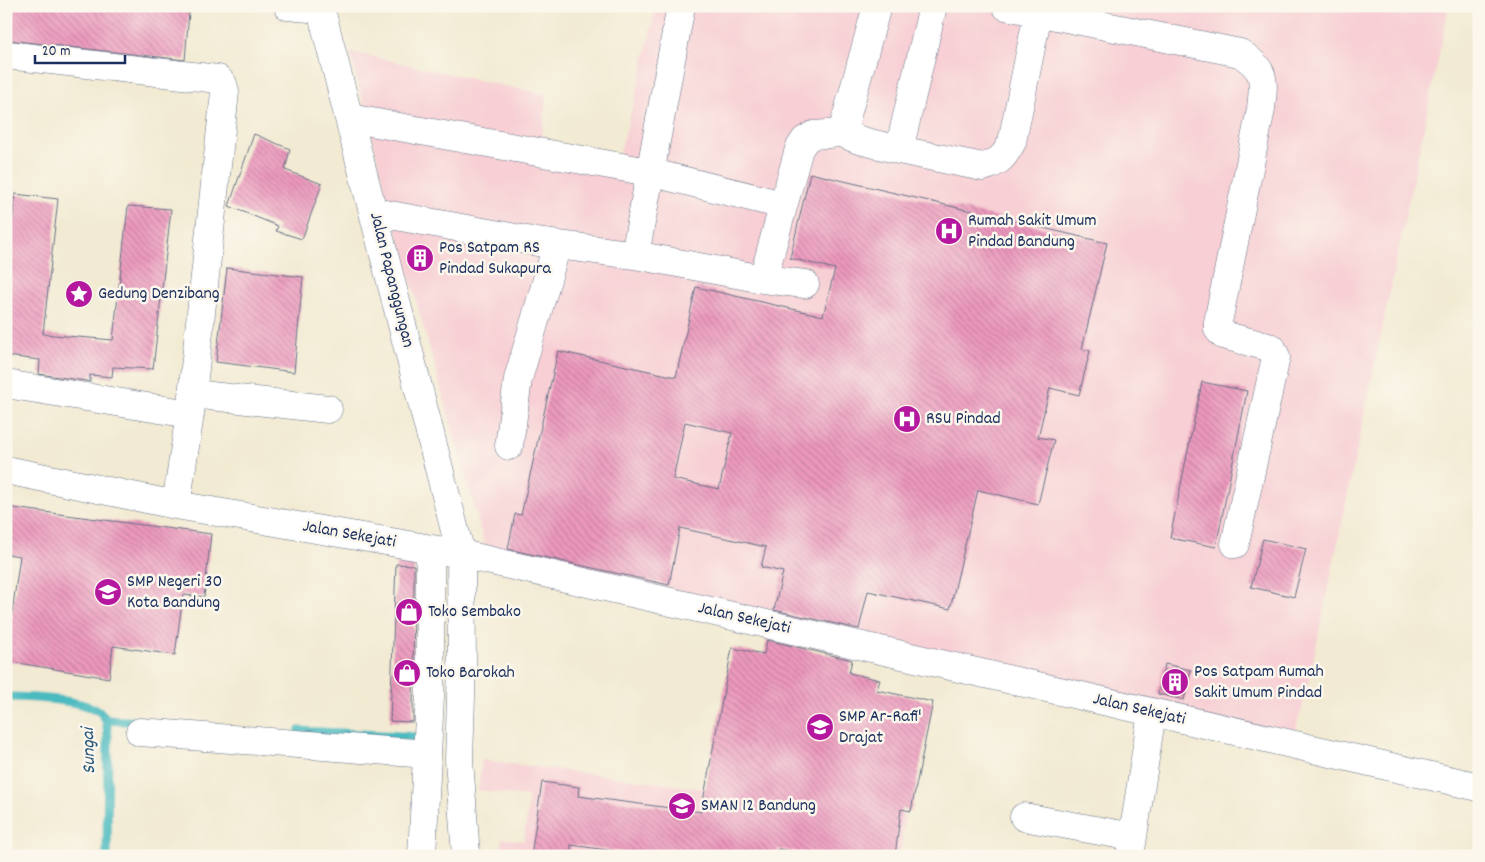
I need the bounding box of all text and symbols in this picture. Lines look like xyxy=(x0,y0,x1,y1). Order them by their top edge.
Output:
scale bar xyxy=(35,32,125,64)
text: 20 m xyxy=(42,41,70,63)
place label: Rumah Sakit Umum Pindad Bandung xyxy=(968,209,1097,255)
street label: Jalan Papanggungan xyxy=(362,210,420,350)
hospital icon: Rumah Sakit Umum Pindad Bandung xyxy=(934,216,964,246)
place label: Pos Satpam RS Pindad Sukapura xyxy=(439,236,551,282)
building icon: Pos Satpam RS Pindad Sukapura xyxy=(405,243,435,273)
place icon: Gedung Denzibang xyxy=(64,279,94,309)
place label: Gedung Denzibang xyxy=(98,282,220,307)
hospital icon: RSU Pindad xyxy=(892,404,922,434)
place label: RSU Pindad xyxy=(926,407,1001,432)
street label: Jalan Sekejati xyxy=(300,514,398,556)
place label: SMP Negeri 30 Kota Bandung xyxy=(127,570,222,616)
school or university icon: SMP Negeri 30 Kota Bandung xyxy=(93,577,123,607)
street label: Jalan Sekejati xyxy=(695,596,793,642)
shop icon: Toko Sembako xyxy=(394,597,424,627)
place label: Toko Sembako xyxy=(428,600,521,625)
shop icon: Toko Barokah xyxy=(392,658,422,688)
place label: Pos Satpam Rumah Sakit Umum Pindad xyxy=(1194,660,1324,706)
place label: Toko Barokah xyxy=(426,661,515,686)
building icon: Pos Satpam Rumah Sakit Umum Pindad xyxy=(1160,667,1190,697)
street label: Jalan Sekejati xyxy=(1090,687,1188,733)
place label: SMP Ar-Rafi' Drajat xyxy=(839,705,922,751)
school or university icon: SMP Ar-Rafi' Drajat xyxy=(805,712,835,742)
water label: Sungai xyxy=(76,724,104,774)
school or university icon: SMAN 12 Bandung xyxy=(667,791,697,821)
place label: SMAN 12 Bandung xyxy=(701,794,816,819)

